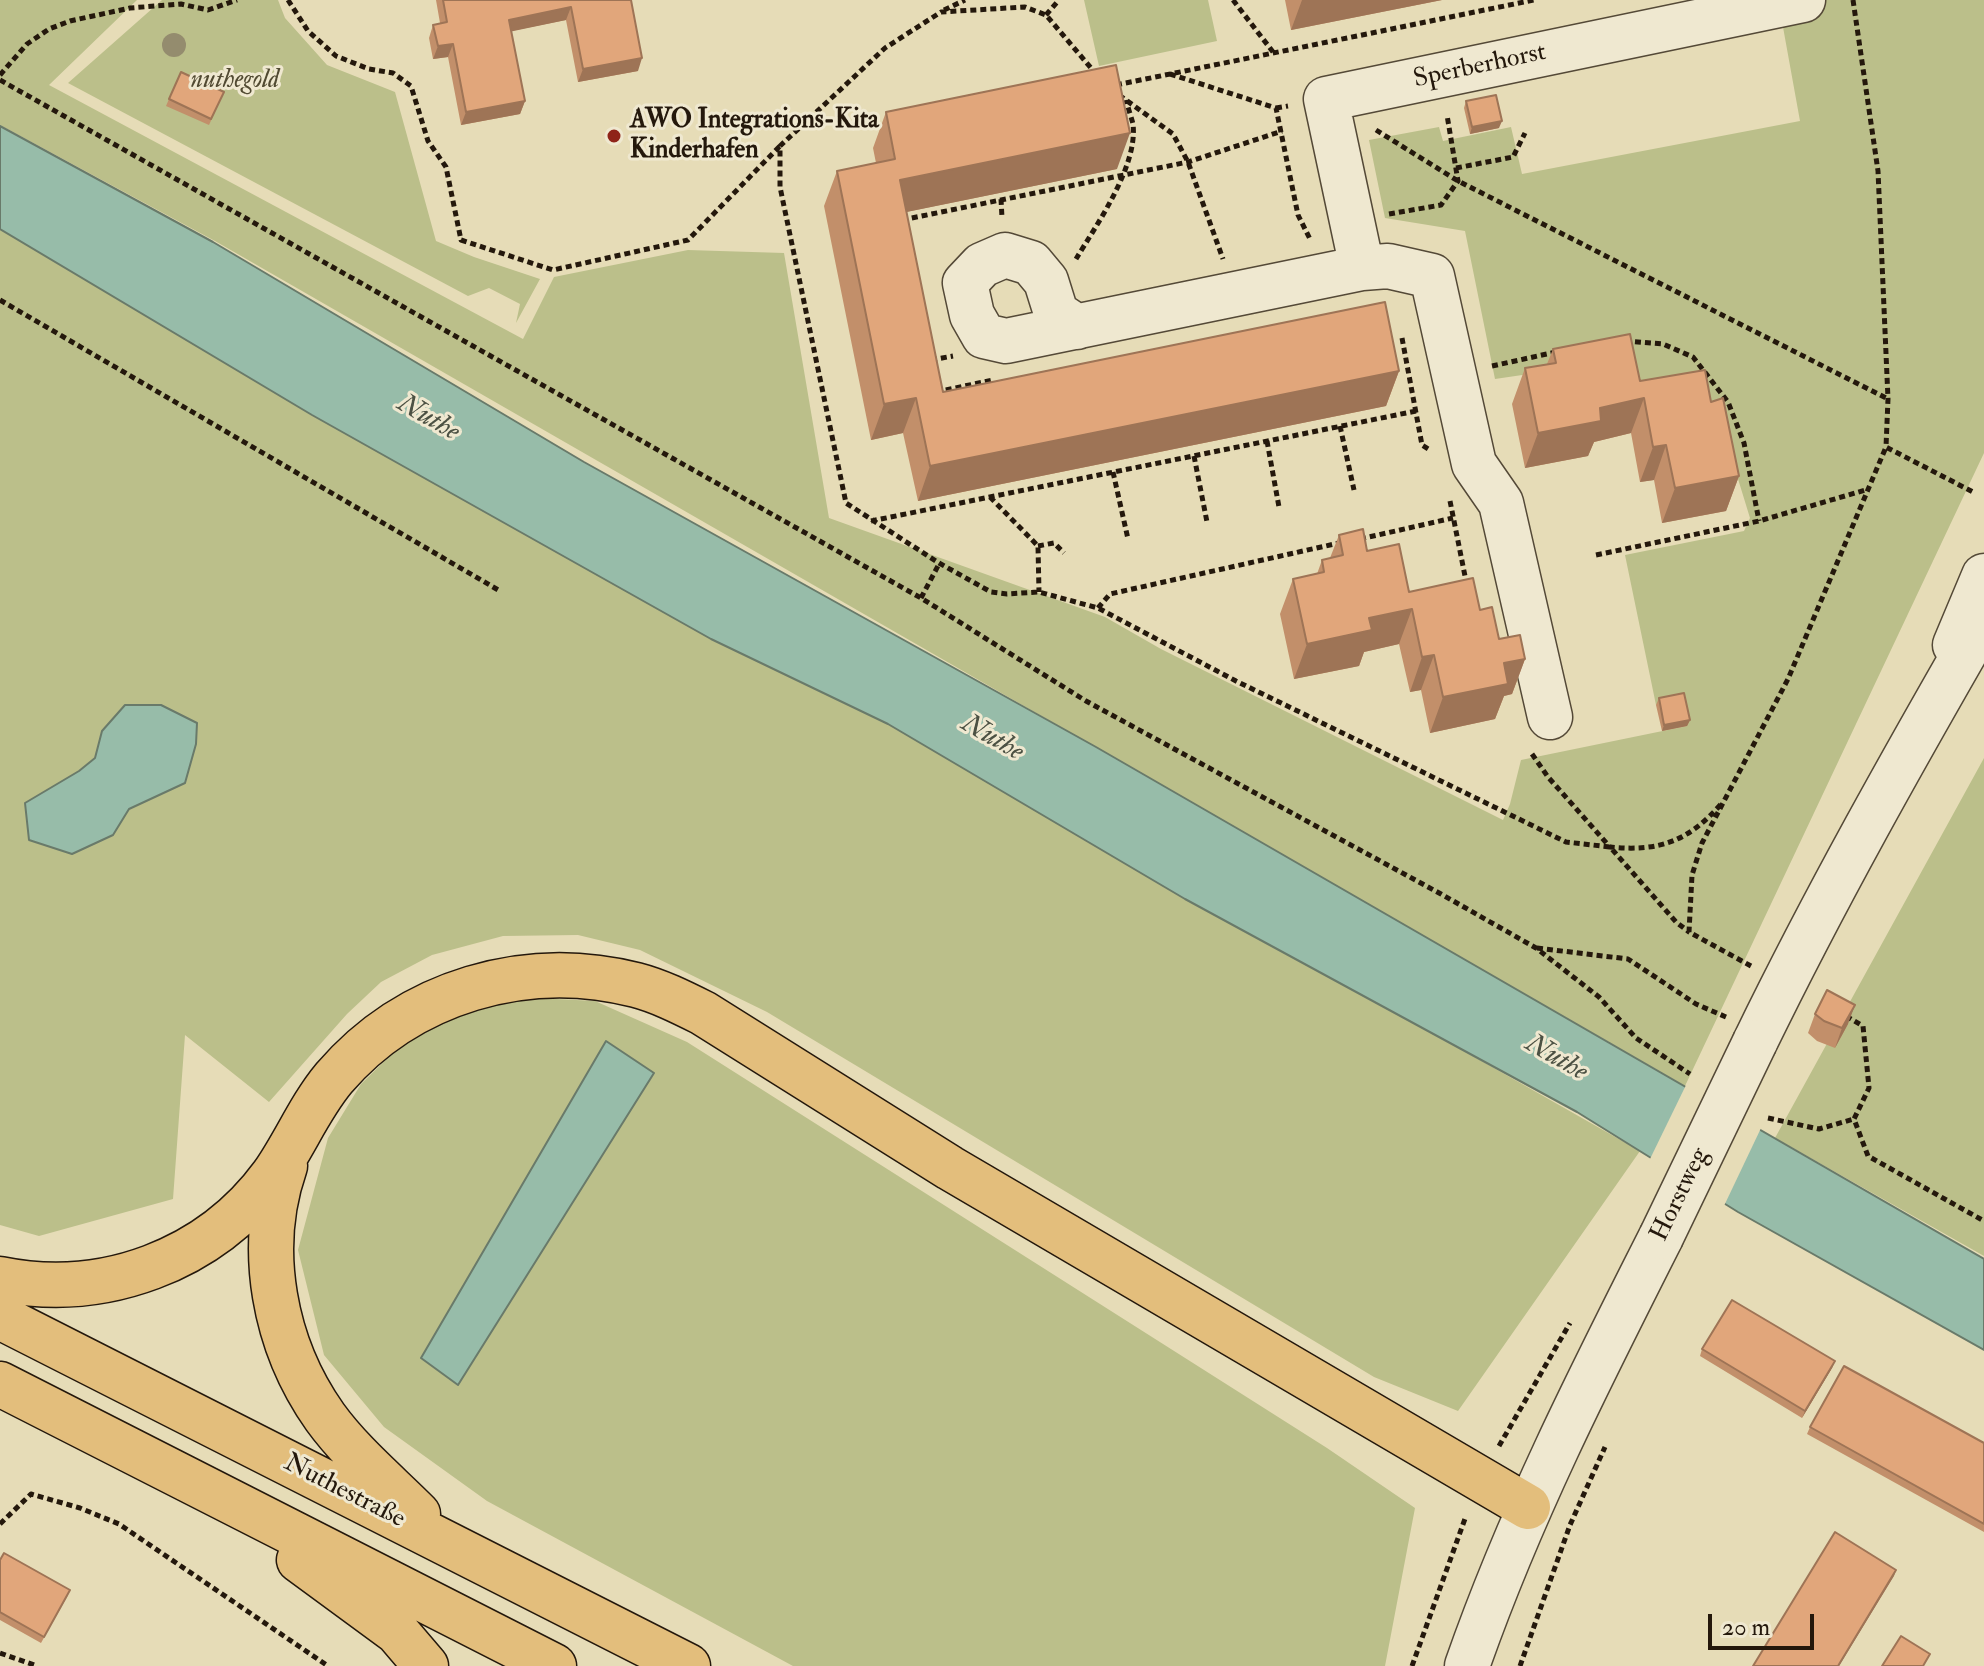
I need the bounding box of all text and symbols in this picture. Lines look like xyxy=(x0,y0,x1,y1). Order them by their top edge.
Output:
street label: Sperberhorst xyxy=(1411,38,1549,96)
park label: nuthegold xyxy=(191,65,279,97)
place label: AWO Integrations-Kita Kinderhafen xyxy=(630,105,879,166)
marker: AWO Integrations-Kita Kinderhafen xyxy=(605,127,623,145)
water label: Nuthe xyxy=(391,388,465,450)
water label: Nuthe xyxy=(955,708,1029,770)
water label: Nuthe xyxy=(1519,1028,1593,1090)
street label: Horstweg xyxy=(1645,1143,1717,1247)
street label: Nuthestraße xyxy=(278,1448,410,1536)
scale bar xyxy=(1712,1598,1818,1648)
text: 20 m xyxy=(1722,1612,1770,1643)

